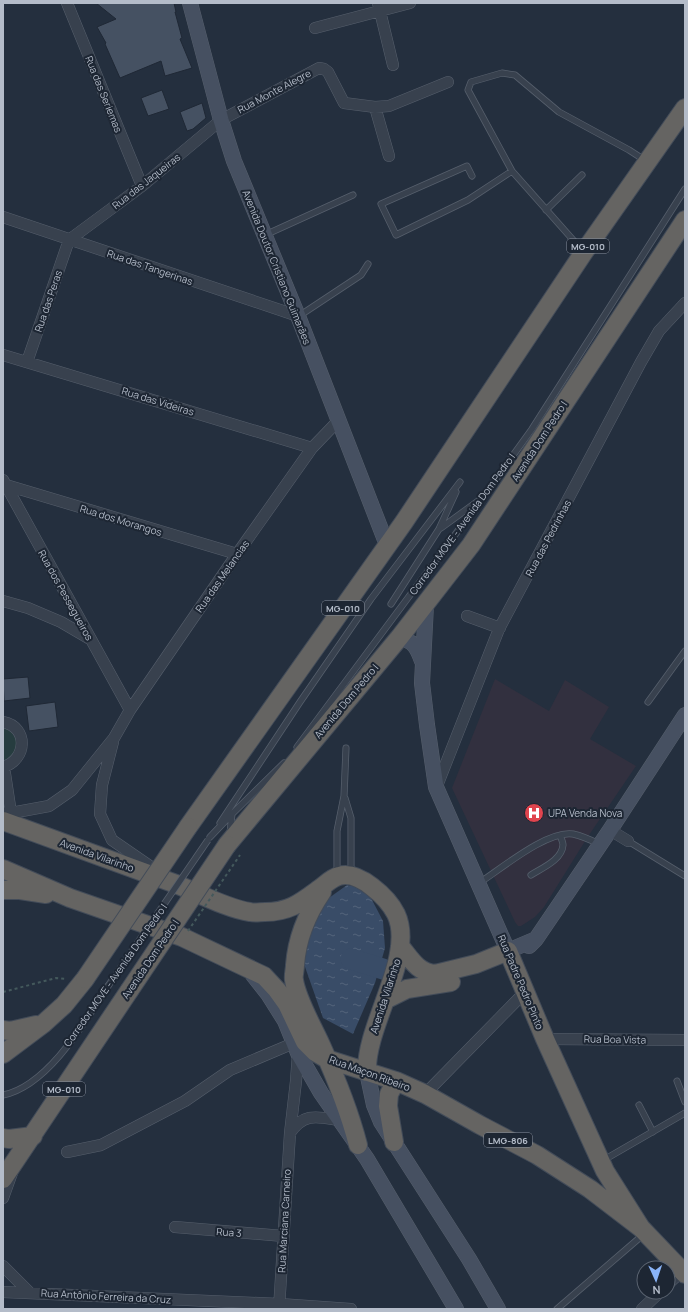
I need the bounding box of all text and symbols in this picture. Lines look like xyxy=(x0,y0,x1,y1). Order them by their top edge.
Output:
street label: Rua das Seriemas xyxy=(82,54,126,134)
street label: Rua Monte Alegre xyxy=(235,66,313,116)
street label: Rua das Jaqueiras xyxy=(109,150,183,212)
street label: Avenida Doutor Cristiano Guimarães xyxy=(239,188,315,346)
road number: MG-010 xyxy=(567,239,609,253)
street label: Rua das Tangerinas xyxy=(105,246,195,288)
street label: Rua das Peras xyxy=(31,268,65,334)
street label: Rua das Videiras xyxy=(120,383,196,419)
street label: Avenida Dom Pedro I xyxy=(508,398,570,484)
street label: Corredor MOVE - Avenida Dom Pedro I xyxy=(406,450,518,598)
street label: Rua das Pedrinhas xyxy=(522,497,574,579)
street label: Rua dos Morangos xyxy=(78,501,164,539)
street label: Rua das Melancias xyxy=(192,537,252,615)
street label: Rua dos Pessegueiros xyxy=(35,547,97,643)
road number: MG-010 xyxy=(322,601,364,615)
street label: Avenida Dom Pedro I xyxy=(311,661,381,741)
hospital icon: UPA Venda Nova xyxy=(523,802,545,824)
place label: UPA Venda Nova xyxy=(548,806,622,820)
street label: Avenida Vilarinho xyxy=(58,835,136,875)
street label: Corredor MOVE - Avenida Dom Pedro I xyxy=(60,901,170,1049)
street label: Avenida Dom Pedro I xyxy=(118,917,182,1001)
street label: Rua Padre Pedro Pinto xyxy=(495,932,547,1032)
street label: Avenida Vilarinho xyxy=(366,957,404,1035)
street label: Rua Boa Vista xyxy=(584,1031,646,1047)
street label: Rua Maçon Ribeiro xyxy=(328,1052,412,1094)
road number: MG-010 xyxy=(43,1082,85,1096)
road number: LMG-806 xyxy=(484,1133,532,1147)
street label: Rua Marciana Carneiro xyxy=(274,1169,294,1273)
street label: Rua 3 xyxy=(216,1224,242,1240)
north arrow xyxy=(636,1260,676,1300)
text: N xyxy=(652,1283,661,1298)
street label: Rua Antônio Ferreira da Cruz xyxy=(40,1286,172,1306)

